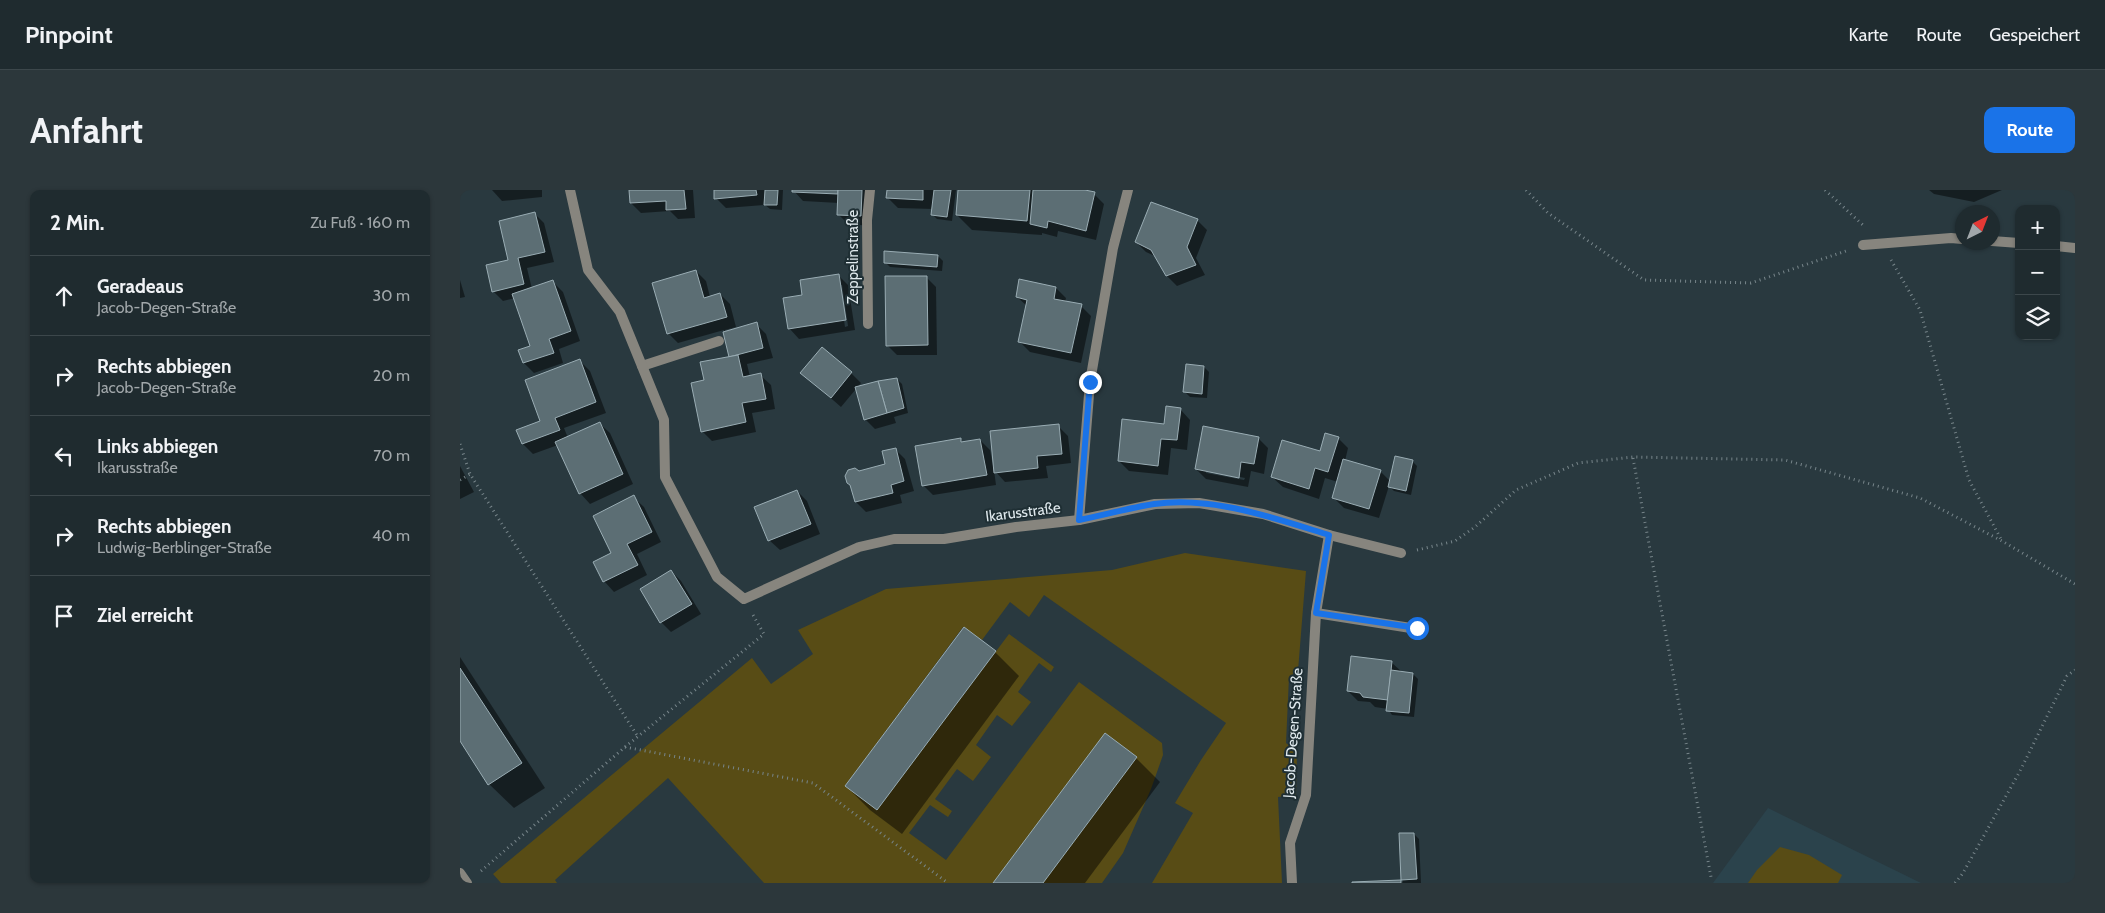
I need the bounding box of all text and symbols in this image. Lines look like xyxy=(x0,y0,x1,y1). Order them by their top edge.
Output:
text: Pinpoint xyxy=(25,20,113,49)
text: Karte xyxy=(1849,24,1888,46)
text: Route xyxy=(1916,24,1961,46)
text: Gespeichert xyxy=(1989,24,2080,46)
button: Route xyxy=(1984,107,2075,153)
text: Anfahrt xyxy=(30,109,143,152)
north arrow xyxy=(1955,205,2000,250)
map controls xyxy=(2015,205,2060,340)
button: + xyxy=(2015,205,2060,250)
text: 2 Min. xyxy=(50,210,104,235)
street label: Zeppelinstraße xyxy=(844,210,862,304)
text: Zu Fuß · 160 m xyxy=(310,213,410,232)
button: − xyxy=(2015,250,2060,295)
text: Geradeaus xyxy=(97,275,183,298)
icon: ahead xyxy=(50,282,78,310)
text: 30 m xyxy=(373,286,410,305)
button: layers xyxy=(2015,295,2060,340)
text: Jacob-Degen-Straße xyxy=(97,298,236,317)
text: Rechts abbiegen xyxy=(97,355,231,378)
icon: right xyxy=(50,362,78,390)
text: 20 m xyxy=(373,366,410,385)
route end xyxy=(1079,371,1102,394)
text: Jacob-Degen-Straße xyxy=(97,378,236,397)
text: Links abbiegen xyxy=(97,435,218,458)
icon: left xyxy=(50,442,78,470)
text: 70 m xyxy=(373,446,410,465)
text: Ikarusstraße xyxy=(97,458,178,477)
street label: Ikarusstraße xyxy=(984,498,1062,526)
text: Rechts abbiegen xyxy=(97,515,231,538)
icon: right xyxy=(50,522,78,550)
text: 40 m xyxy=(372,526,410,545)
text: Ludwig-Berblinger-Straße xyxy=(97,538,272,557)
icon: arrive xyxy=(50,602,78,630)
text: Ziel erreicht xyxy=(97,604,193,627)
route start xyxy=(1406,617,1429,640)
street label: Jacob-Degen-Straße xyxy=(1279,667,1307,800)

